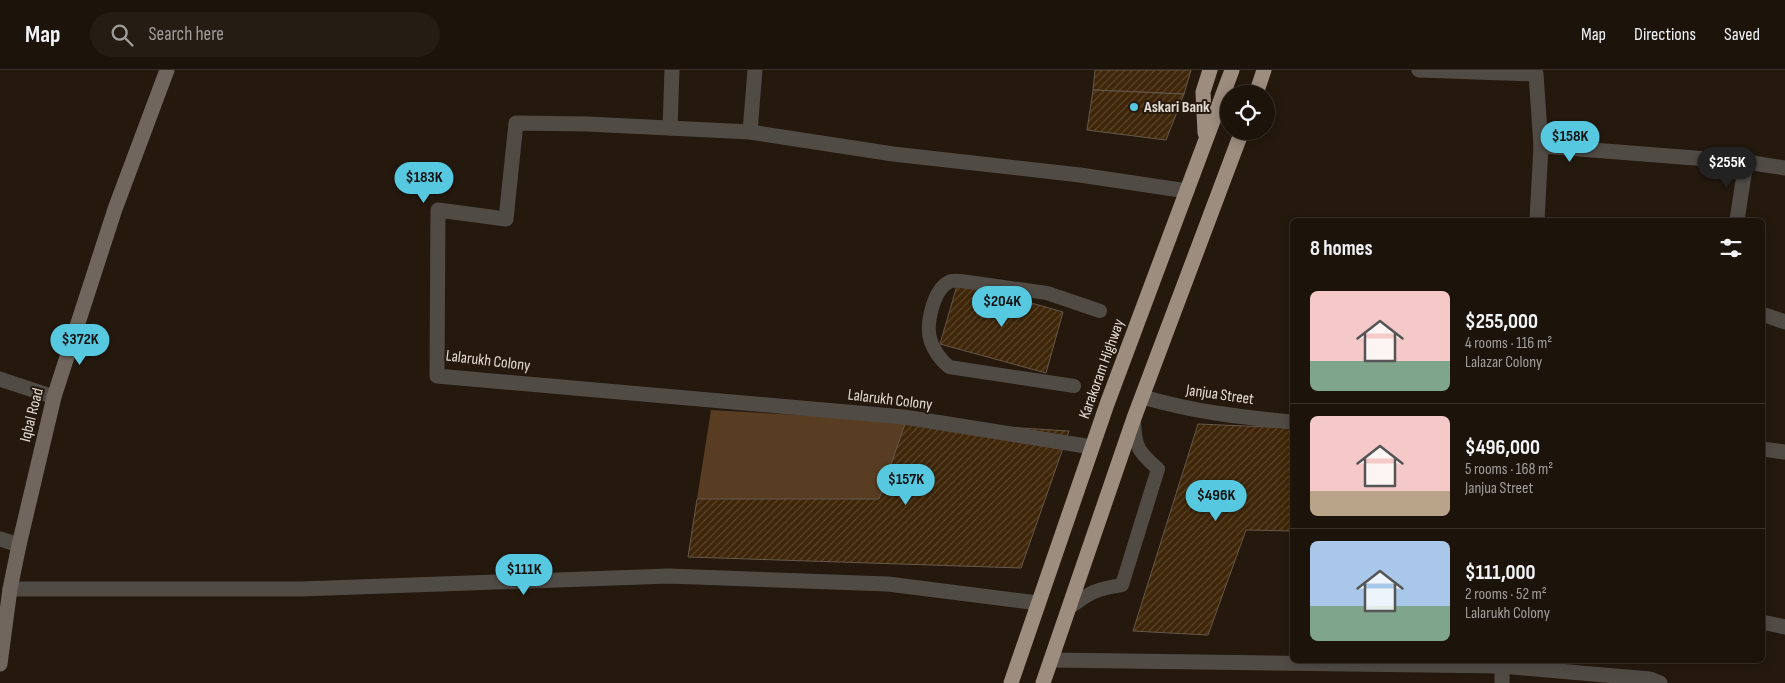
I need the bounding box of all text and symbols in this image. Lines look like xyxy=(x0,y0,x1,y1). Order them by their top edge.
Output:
search box xyxy=(90,12,440,57)
text: Map xyxy=(25,20,60,49)
icon: search xyxy=(108,21,136,49)
text: Search here xyxy=(148,23,224,46)
text: Map xyxy=(1581,24,1606,45)
text: Directions xyxy=(1634,24,1696,45)
text: Saved xyxy=(1724,24,1760,45)
map controls xyxy=(1220,85,1275,140)
button: locate xyxy=(1220,85,1275,140)
place label: Askari Bank xyxy=(1143,98,1210,117)
marker: Askari Bank xyxy=(1128,101,1140,113)
pin: $158K xyxy=(1535,121,1605,163)
text: $158K xyxy=(1552,127,1588,146)
pin: $255K xyxy=(1692,146,1762,189)
text: $255K xyxy=(1708,153,1746,172)
pin: $183K xyxy=(389,162,459,204)
text: $183K xyxy=(405,168,443,187)
icon: filters xyxy=(1717,234,1745,262)
text: 8 homes xyxy=(1310,236,1373,261)
pin: $204K xyxy=(967,286,1037,328)
text: $204K xyxy=(983,292,1021,311)
text: $255,000 xyxy=(1465,309,1538,334)
icon: home xyxy=(1350,311,1410,371)
street label: Karakoram Highway xyxy=(1075,316,1129,422)
pin: $372K xyxy=(45,324,115,366)
text: $372K xyxy=(61,330,99,349)
text: 4 rooms · 116 m² xyxy=(1465,334,1552,353)
street label: Lalarukh Colony xyxy=(445,346,531,376)
text: Lalazar Colony xyxy=(1465,353,1542,372)
street label: Janjua Street xyxy=(1184,381,1255,409)
street label: Lalarukh Colony xyxy=(847,385,933,415)
street label: Iqbal Road xyxy=(16,386,48,444)
text: $496,000 xyxy=(1465,435,1540,460)
icon: home xyxy=(1350,436,1410,496)
text: 5 rooms · 168 m² xyxy=(1465,460,1553,479)
pin: $157K xyxy=(871,464,941,506)
text: $157K xyxy=(888,470,924,489)
text: Janjua Street xyxy=(1465,479,1533,498)
pin: $496K xyxy=(1181,480,1251,522)
text: $496K xyxy=(1197,486,1235,505)
pin: $111K xyxy=(489,554,559,596)
text: $111K xyxy=(506,560,542,579)
text: $111,000 xyxy=(1465,560,1536,585)
icon: home xyxy=(1350,561,1410,621)
text: 2 rooms · 52 m² xyxy=(1465,585,1547,604)
text: Lalarukh Colony xyxy=(1465,604,1550,623)

